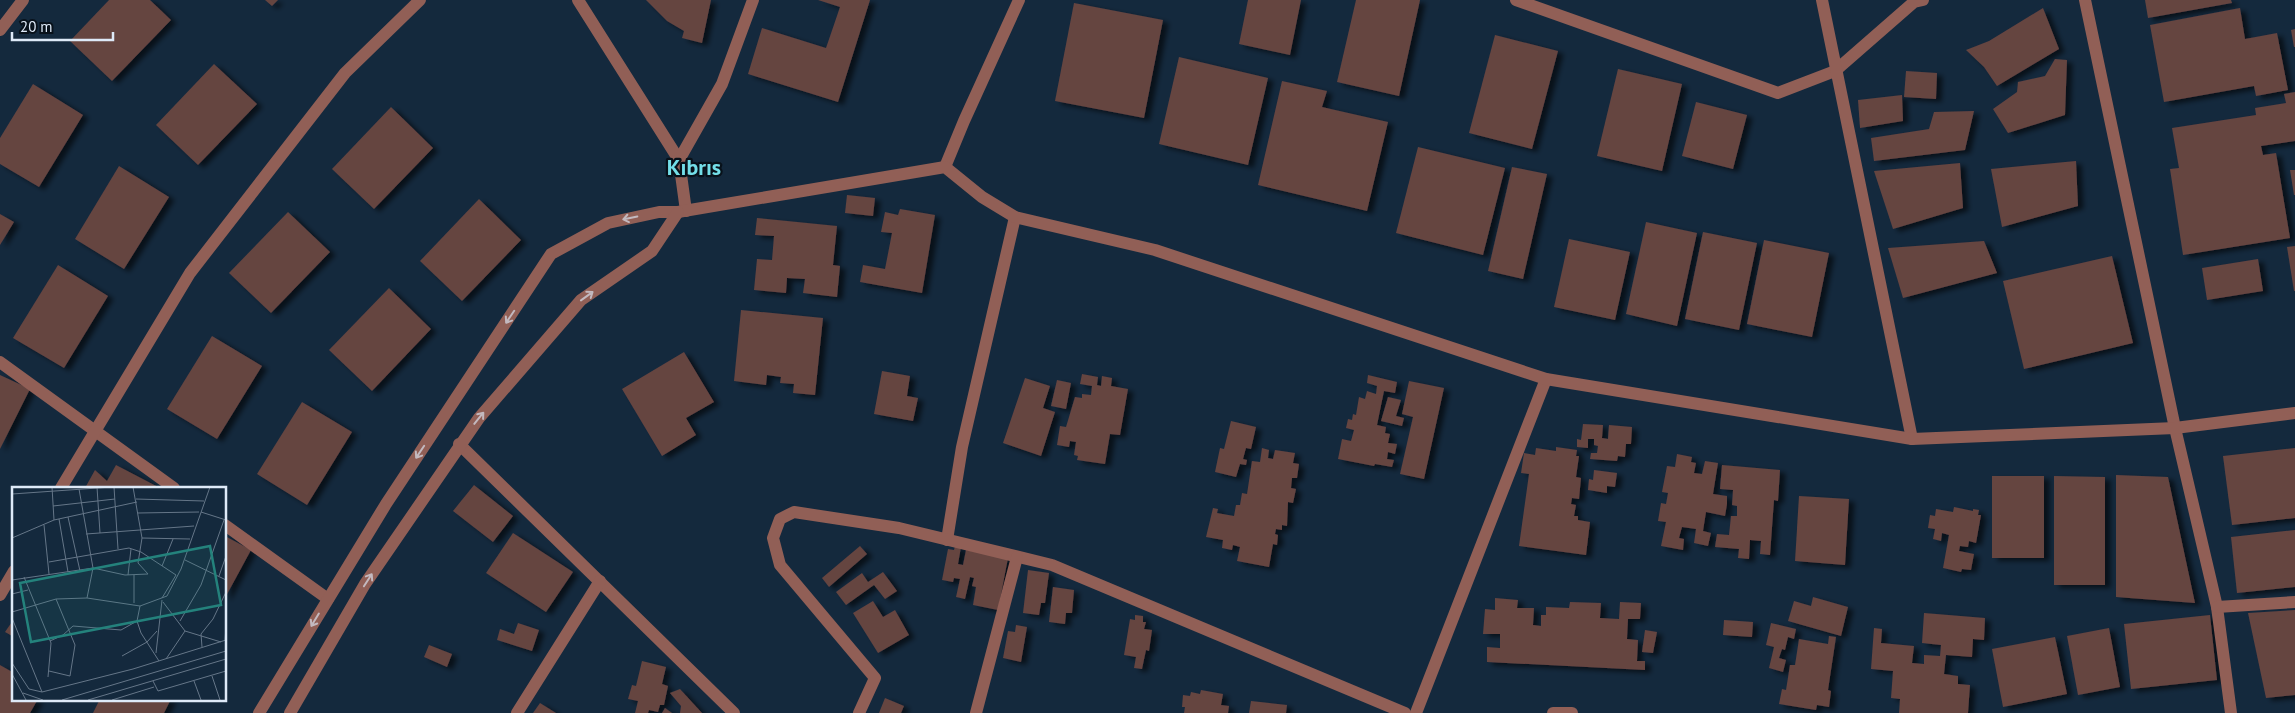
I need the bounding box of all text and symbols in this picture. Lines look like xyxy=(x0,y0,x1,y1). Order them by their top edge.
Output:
scale bar xyxy=(12,10,114,42)
text: 20 m xyxy=(20,17,53,36)
district label: Kıbrıs xyxy=(667,153,721,181)
one-way arrow xyxy=(622,214,638,223)
one-way arrow xyxy=(580,291,593,302)
one-way arrow xyxy=(504,309,514,323)
one-way arrow xyxy=(474,411,485,424)
one-way arrow xyxy=(415,445,425,459)
inset map xyxy=(12,487,226,700)
one-way arrow xyxy=(363,574,373,588)
one-way arrow xyxy=(310,612,320,626)

